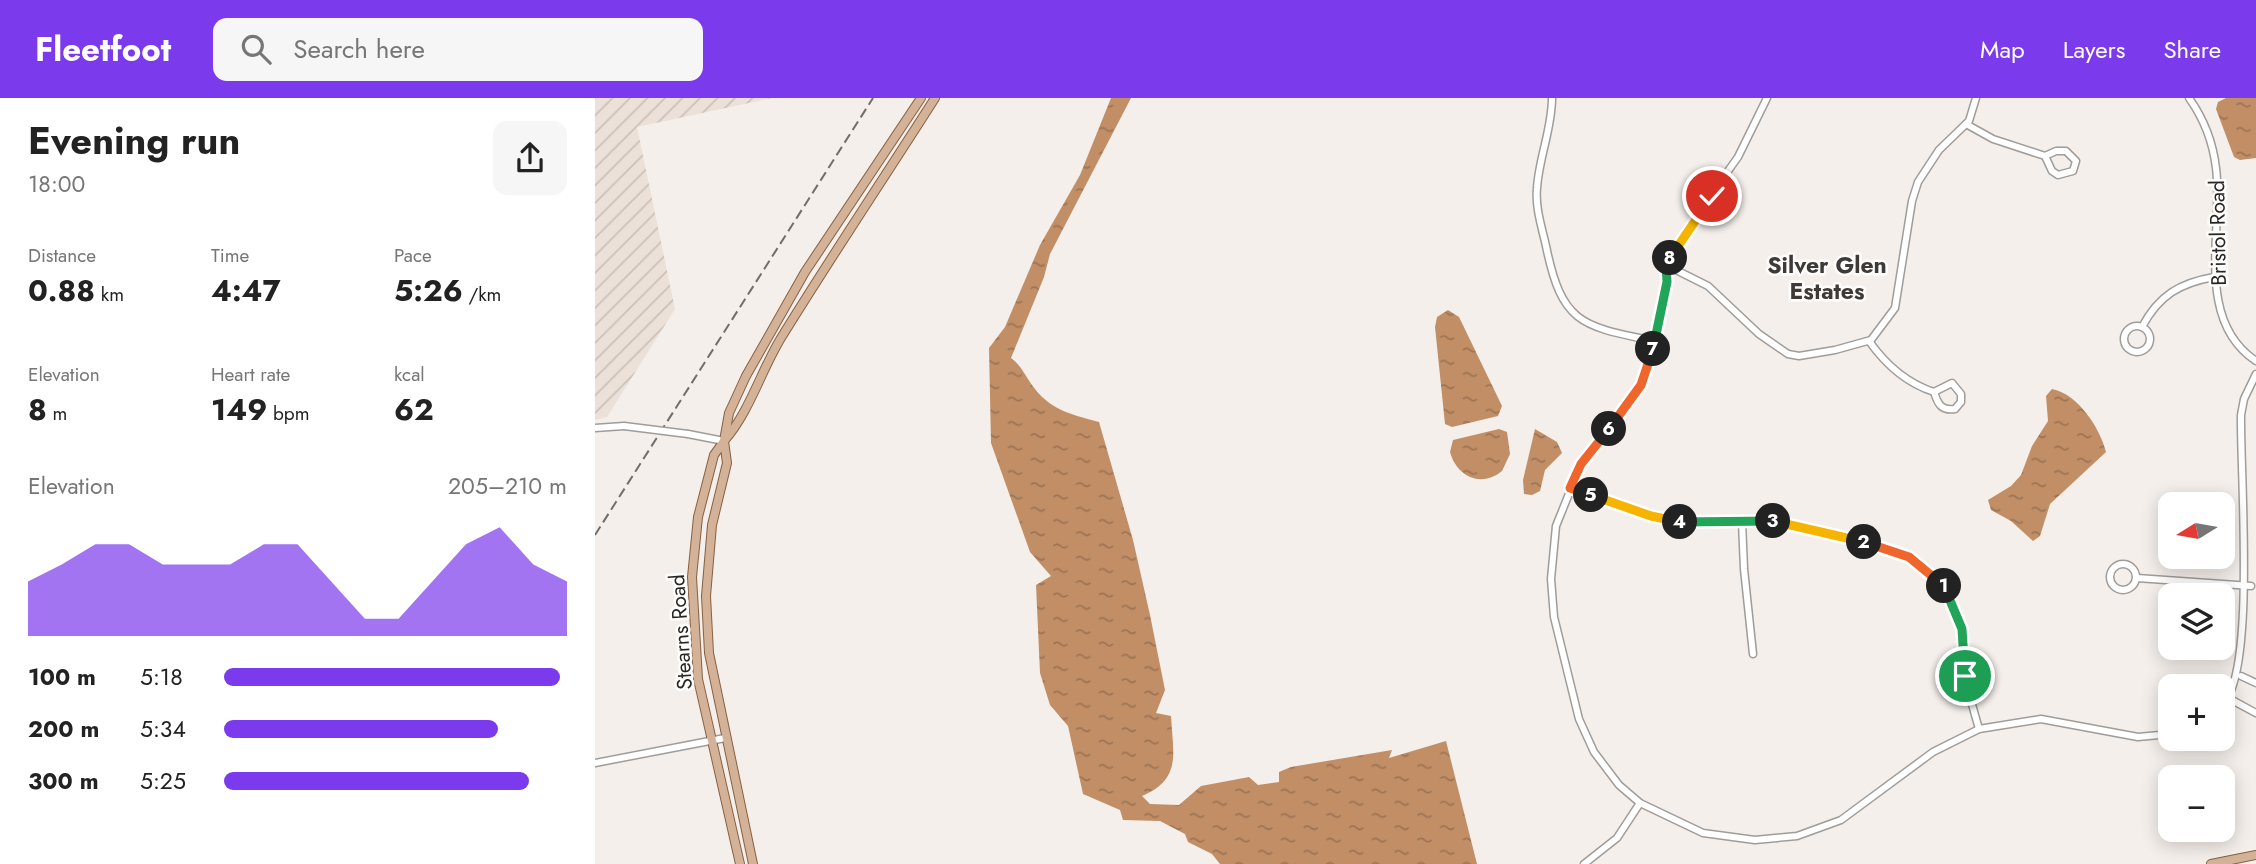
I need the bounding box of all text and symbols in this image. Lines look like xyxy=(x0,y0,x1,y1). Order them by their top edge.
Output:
search box xyxy=(213,18,703,81)
text: Fleetfoot xyxy=(35,26,171,73)
icon: search xyxy=(237,30,275,68)
text: Search here xyxy=(293,30,425,68)
text: Map xyxy=(1980,32,2025,67)
text: Layers xyxy=(2063,32,2125,67)
text: Share xyxy=(2163,32,2221,67)
text: Evening run xyxy=(28,113,240,168)
button: share xyxy=(493,121,567,195)
pin xyxy=(1682,166,1742,226)
text: 18:00 xyxy=(28,167,85,201)
icon: check xyxy=(1693,177,1731,215)
street label: Bristol Road xyxy=(2202,180,2234,286)
pin: 8 xyxy=(1653,240,1687,276)
text: Distance xyxy=(28,242,96,269)
text: Time xyxy=(211,242,249,269)
text: Pace xyxy=(394,242,432,269)
text: 8 xyxy=(1664,244,1675,271)
district label: Silver Glen Estates xyxy=(1767,248,1887,308)
text: 0.88 xyxy=(28,269,95,312)
text: 4:47 xyxy=(211,269,281,312)
text: 5:26 xyxy=(394,269,463,312)
text: km xyxy=(95,281,124,308)
text: /km xyxy=(463,281,501,308)
pin: 7 xyxy=(1635,331,1671,366)
text: 7 xyxy=(1647,335,1658,362)
text: Elevation xyxy=(28,361,100,388)
text: Heart rate xyxy=(211,361,290,388)
text: kcal xyxy=(394,361,425,388)
text: 8 xyxy=(28,388,47,431)
text: 149 xyxy=(211,388,267,431)
text: 62 xyxy=(394,388,434,431)
text: m xyxy=(47,400,67,427)
text: bpm xyxy=(267,400,309,427)
pin: 6 xyxy=(1591,412,1627,446)
text: 6 xyxy=(1602,415,1615,442)
text: Elevation xyxy=(28,469,115,503)
text: 205–210 m xyxy=(448,469,567,503)
pin: 5 xyxy=(1573,478,1609,512)
text: 5 xyxy=(1584,481,1597,508)
north arrow xyxy=(2158,492,2235,569)
map controls xyxy=(2158,492,2235,842)
pin: 4 xyxy=(1663,504,1697,540)
pin: 3 xyxy=(1755,504,1791,538)
text: 3 xyxy=(1767,507,1778,534)
text: 4 xyxy=(1673,508,1686,535)
pin: 2 xyxy=(1847,524,1881,560)
text: 2 xyxy=(1857,528,1870,555)
pin: 1 xyxy=(1927,568,1961,603)
text: 1 xyxy=(1939,572,1948,599)
street label: Stearns Road xyxy=(662,573,700,691)
button: layers xyxy=(2158,583,2235,660)
pin xyxy=(1935,646,1995,706)
icon: arrive xyxy=(1946,657,1984,695)
text: 100 m xyxy=(28,660,96,694)
text: 5:18 xyxy=(140,660,183,694)
button: + xyxy=(2158,674,2235,751)
text: 200 m xyxy=(28,712,99,746)
text: 5:34 xyxy=(140,712,186,746)
text: 300 m xyxy=(28,764,99,798)
text: 5:25 xyxy=(140,764,186,798)
button: − xyxy=(2158,765,2235,842)

